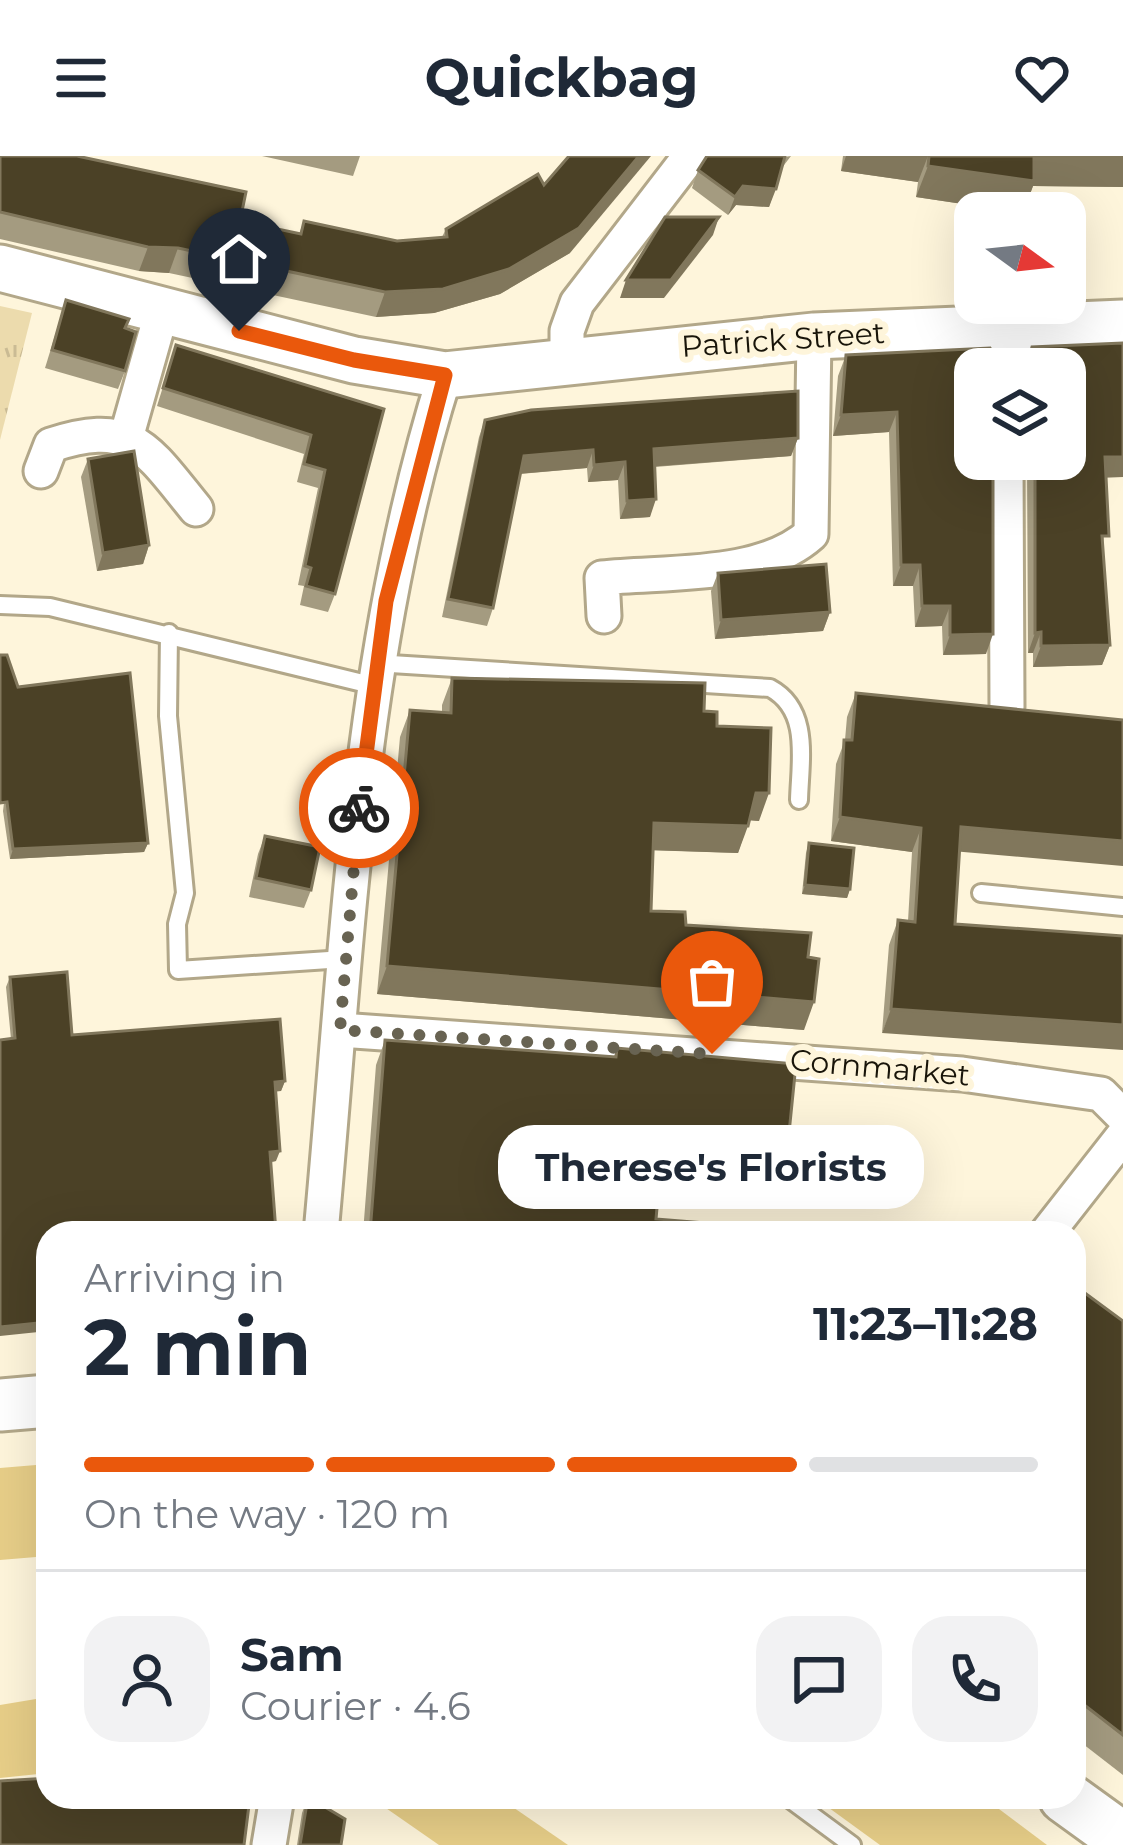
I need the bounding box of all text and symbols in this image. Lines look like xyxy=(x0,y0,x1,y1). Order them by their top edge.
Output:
icon: menu xyxy=(48,45,114,111)
text: Quickbag xyxy=(424,45,699,111)
icon: heart xyxy=(1009,45,1075,111)
north arrow xyxy=(954,192,1086,324)
map controls xyxy=(954,192,1086,480)
pin xyxy=(188,208,290,331)
icon: home xyxy=(206,226,272,292)
street label: Patrick Street xyxy=(680,314,886,365)
button: layers xyxy=(954,348,1086,480)
courier xyxy=(299,748,419,868)
icon: bike xyxy=(326,775,392,841)
pin xyxy=(661,931,763,1054)
icon: bag xyxy=(679,949,745,1015)
street label: Cornmarket xyxy=(789,1041,972,1094)
callout: Therese's Florists xyxy=(499,1126,925,1210)
text: Therese's Florists xyxy=(535,1143,887,1191)
text: Arriving in xyxy=(84,1254,285,1302)
text: 11:23–11:28 xyxy=(813,1296,1038,1351)
text: 2 min xyxy=(84,1299,311,1395)
text: On the way · 120 m xyxy=(84,1490,450,1538)
button: person xyxy=(84,1616,210,1742)
button: chat xyxy=(756,1616,882,1742)
button: phone xyxy=(912,1616,1038,1742)
text: Sam xyxy=(240,1627,344,1682)
text: Courier · 4.6 xyxy=(240,1682,471,1730)

